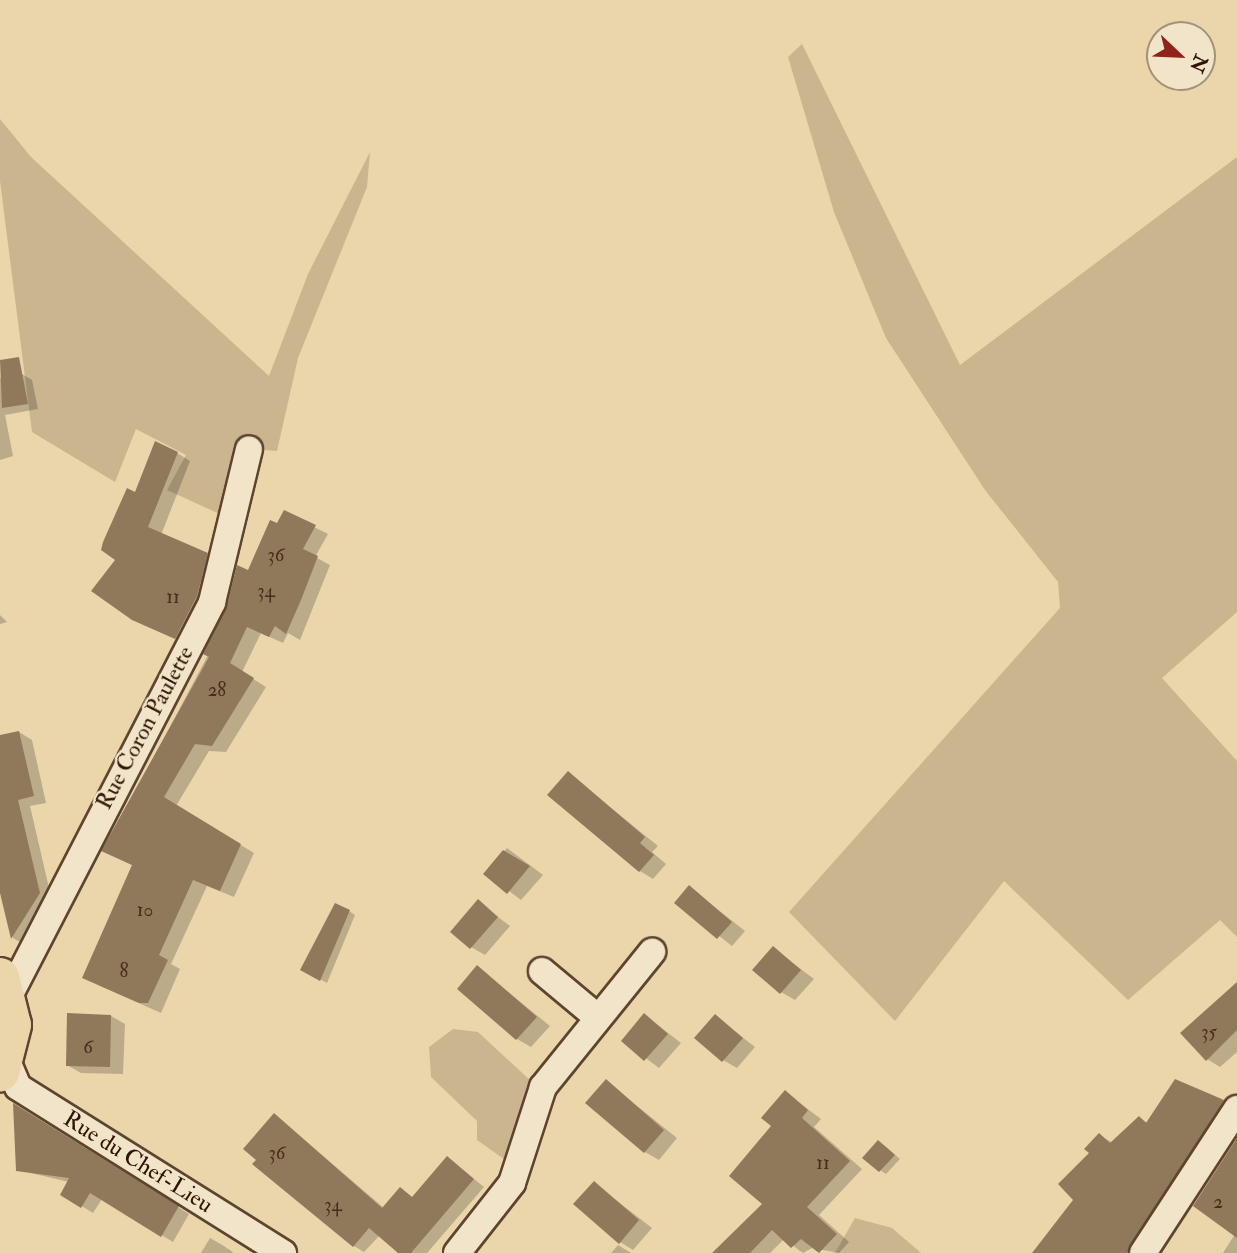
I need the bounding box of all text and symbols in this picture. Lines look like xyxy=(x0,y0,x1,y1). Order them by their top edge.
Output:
north arrow xyxy=(1146,21,1216,91)
text: N xyxy=(1184,51,1213,76)
house number: 36 xyxy=(268,545,284,567)
house number: 34 xyxy=(257,581,275,603)
house number: 11 xyxy=(166,587,180,609)
street label: Rue Coron Paulette xyxy=(90,642,200,814)
house number: 28 xyxy=(208,680,226,702)
house number: 10 xyxy=(137,900,153,922)
house number: 8 xyxy=(120,961,128,983)
house number: 35 xyxy=(1201,1022,1217,1044)
house number: 6 xyxy=(83,1037,93,1059)
street label: Rue du Chef-Lieu xyxy=(58,1105,218,1219)
house number: 36 xyxy=(269,1143,285,1165)
house number: 11 xyxy=(816,1153,830,1175)
house number: 2 xyxy=(1213,1192,1223,1214)
house number: 34 xyxy=(324,1195,342,1217)

